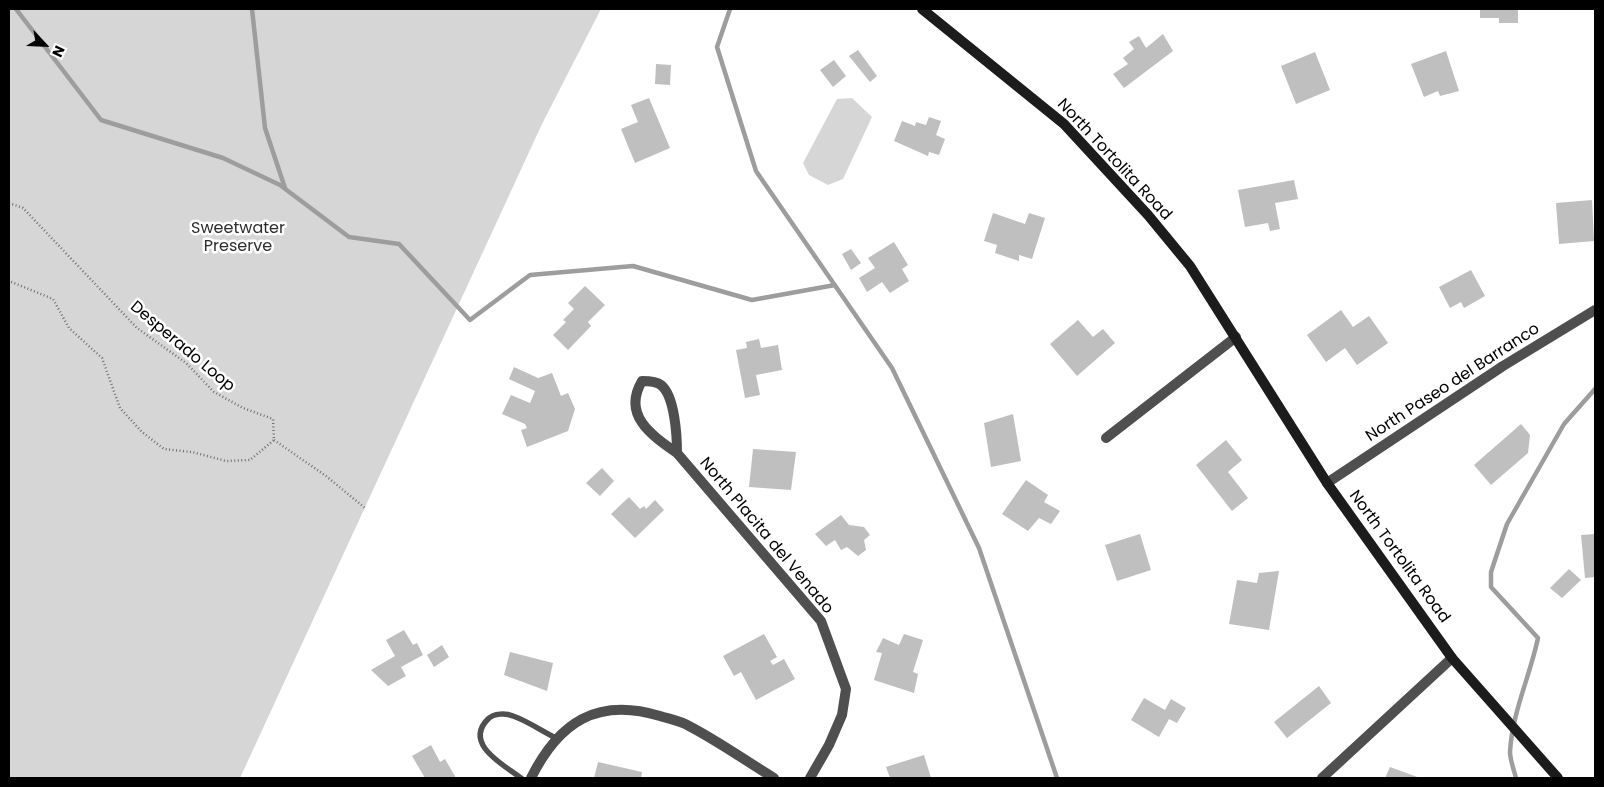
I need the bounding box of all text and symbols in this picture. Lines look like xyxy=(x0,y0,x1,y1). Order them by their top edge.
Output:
north arrow xyxy=(20,20,70,70)
text: N xyxy=(47,42,70,60)
street label: North Tortolita Road xyxy=(1053,95,1175,225)
park label: Sweetwater Preserve xyxy=(191,219,285,257)
street label: Desperado Loop xyxy=(126,298,238,396)
street label: North Paseo del Barranco xyxy=(1363,320,1543,446)
street label: North Placita del Venado xyxy=(695,454,837,618)
street label: North Tortolita Road xyxy=(1344,487,1454,627)

